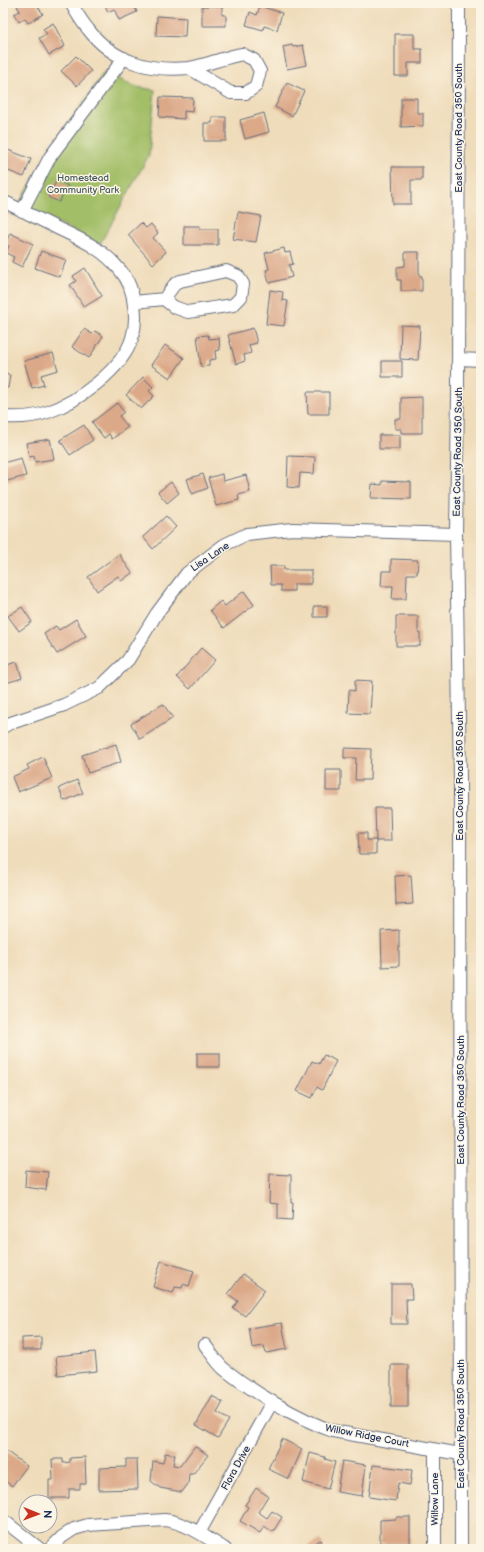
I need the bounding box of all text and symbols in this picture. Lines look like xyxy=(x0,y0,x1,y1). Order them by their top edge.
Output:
street label: East County Road 350 South xyxy=(453,63,465,193)
park label: Homestead Community Park xyxy=(47,172,119,196)
street label: East County Road 350 South xyxy=(451,387,465,517)
street label: Lisa Lane xyxy=(188,540,232,574)
street label: East County Road 350 South xyxy=(454,711,466,841)
street label: East County Road 350 South xyxy=(455,1035,467,1165)
street label: East County Road 350 South xyxy=(455,1359,467,1489)
street label: Willow Ridge Court xyxy=(324,1422,410,1450)
street label: Flora Drive xyxy=(219,1444,253,1492)
street label: Willow Lane xyxy=(429,1472,441,1526)
north arrow xyxy=(18,1494,58,1534)
text: N xyxy=(41,1510,54,1518)

